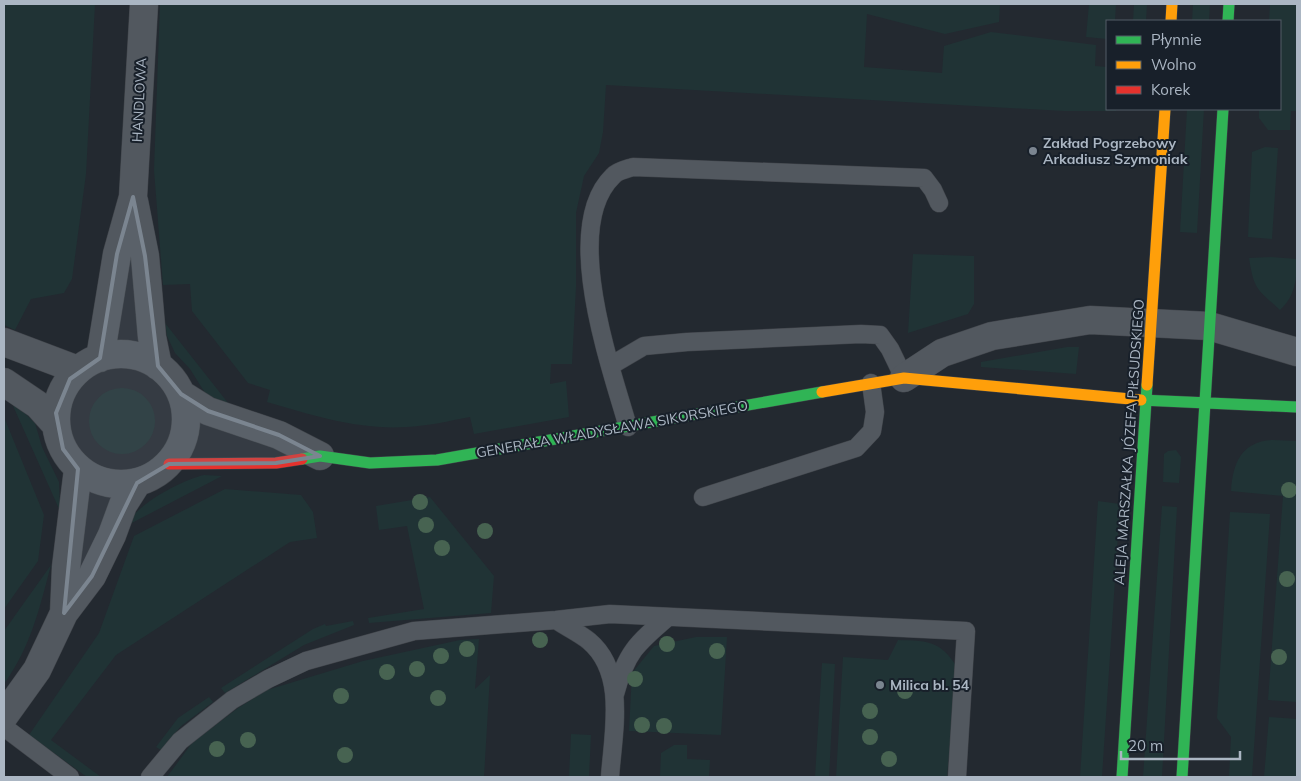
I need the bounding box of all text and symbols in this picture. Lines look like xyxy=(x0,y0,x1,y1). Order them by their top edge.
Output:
legend xyxy=(1106,20,1281,110)
text: Płynnie xyxy=(1151,30,1202,49)
text: Wolno xyxy=(1151,55,1196,74)
street label: HANDLOWA xyxy=(128,57,150,143)
text: Korek xyxy=(1151,80,1190,99)
place label: Zakład Pogrzebowy Arkadiusz Szymoniak xyxy=(1043,134,1188,168)
marker: Zakład Pogrzebowy Arkadiusz Szymoniak xyxy=(1027,145,1039,157)
street label: ALEJA MARSZAŁKA JÓZEFA PIŁSUDSKIEGO xyxy=(1110,298,1148,586)
street label: GENERAŁA WŁADYSŁAWA SIKORSKIEGO xyxy=(475,396,749,462)
place label: Milica bl. 54 xyxy=(890,676,970,694)
marker: Milica bl. 54 xyxy=(874,679,886,691)
scale bar xyxy=(1121,728,1240,760)
text: 20 m xyxy=(1128,736,1163,755)

